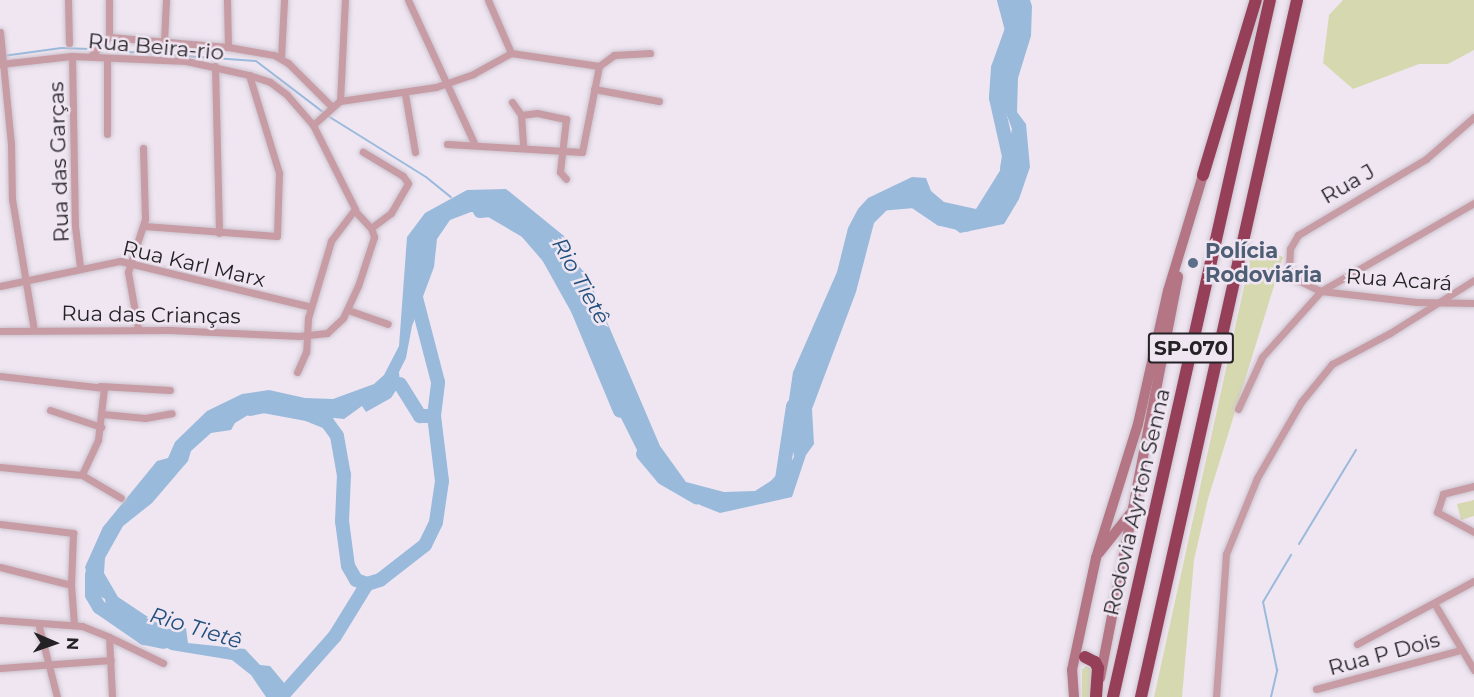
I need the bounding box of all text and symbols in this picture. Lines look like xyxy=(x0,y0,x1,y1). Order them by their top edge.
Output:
street label: Rua Beira-rio xyxy=(87,29,225,65)
street label: Rua das Garças xyxy=(44,81,74,243)
street label: Rua J xyxy=(1317,159,1379,209)
water label: Rio Tietê xyxy=(546,233,616,329)
street label: Rua Karl Marx xyxy=(120,235,268,293)
place label: Polícia Rodoviária xyxy=(1205,238,1322,288)
marker: Polícia Rodoviária xyxy=(1186,256,1200,270)
street label: Rua Acará xyxy=(1345,264,1453,296)
street label: Rua das Crianças xyxy=(61,301,241,329)
road number: SP-070 xyxy=(1148,331,1234,365)
street label: Rodovia Ayrton Senna xyxy=(1099,386,1175,618)
water label: Rio Tietê xyxy=(147,601,245,655)
north arrow xyxy=(24,613,84,673)
street label: Rua P Dois xyxy=(1326,627,1442,681)
text: N xyxy=(63,637,82,650)

